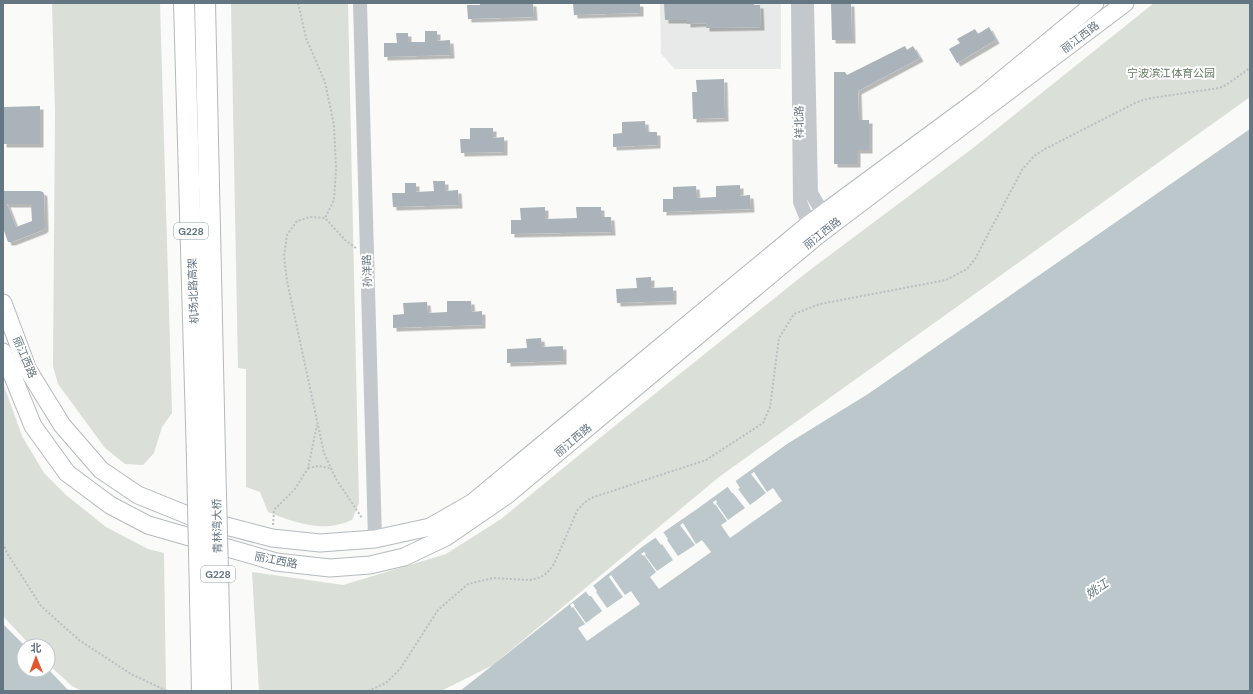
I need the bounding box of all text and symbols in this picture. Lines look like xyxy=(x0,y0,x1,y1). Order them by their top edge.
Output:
street label: 丽江西路 xyxy=(1058,18,1102,56)
park label: 宁波滨江体育公园 xyxy=(1127,66,1215,80)
street label: 祥北路 xyxy=(792,105,806,139)
street label: 丽江西路 xyxy=(800,214,844,252)
road number: G228 xyxy=(174,223,208,239)
street label: 孙洋路 xyxy=(359,254,375,288)
street label: 机场北路高架 xyxy=(185,258,201,324)
street label: 丽江西路 xyxy=(10,334,40,380)
street label: 丽江西路 xyxy=(552,420,594,460)
street label: 青林湾大桥 xyxy=(210,498,224,554)
street label: 丽江西路 xyxy=(253,549,299,571)
road number: G228 xyxy=(201,566,235,582)
water label: 姚江 xyxy=(1083,575,1113,602)
north arrow xyxy=(16,638,56,678)
text: 北 xyxy=(30,641,41,655)

